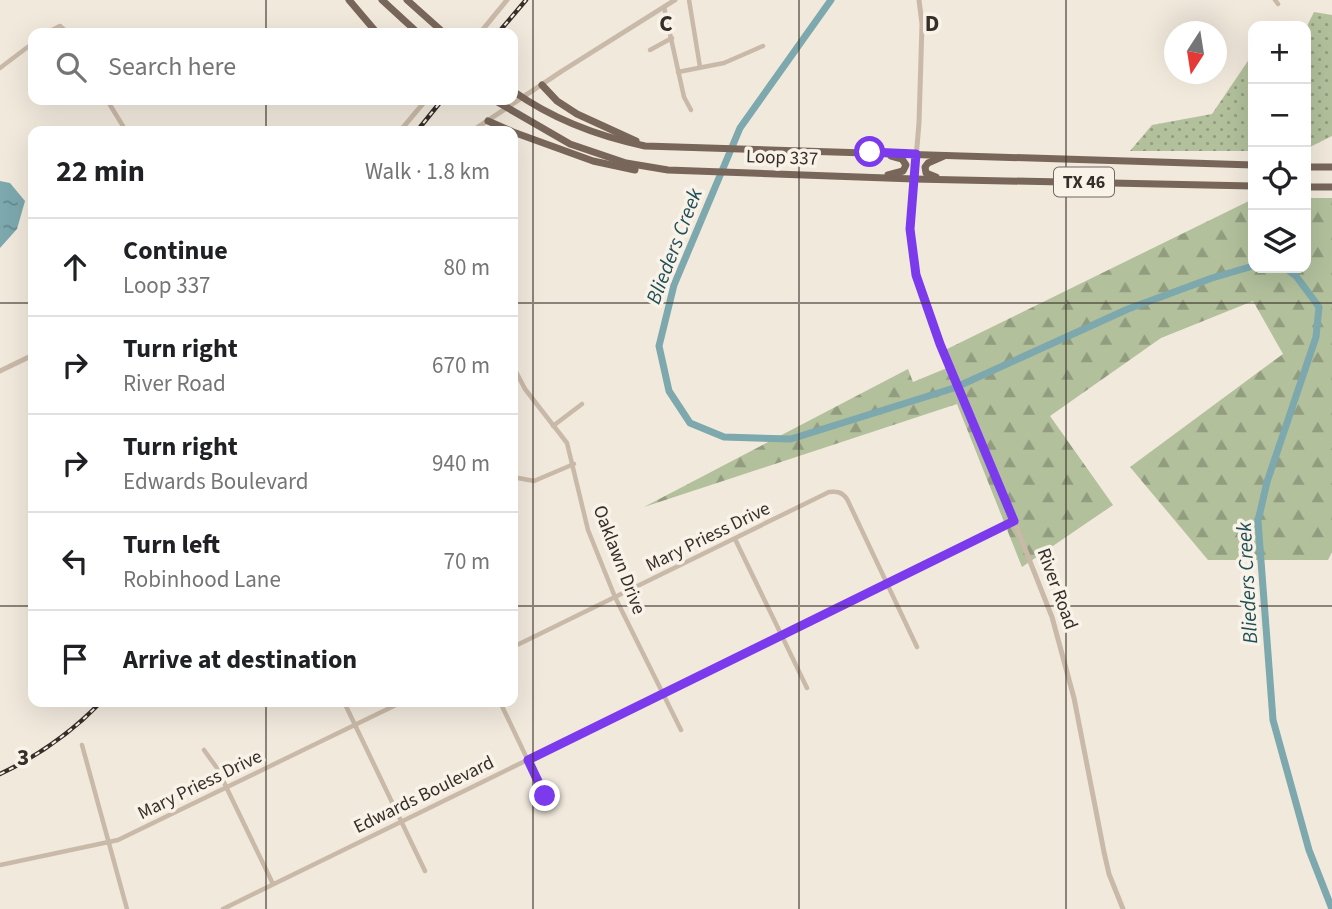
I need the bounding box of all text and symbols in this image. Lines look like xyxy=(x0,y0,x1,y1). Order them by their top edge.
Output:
text: C xyxy=(659,7,673,40)
text: D xyxy=(925,7,939,40)
north arrow xyxy=(1164,21,1227,84)
map controls xyxy=(1248,21,1311,273)
button: + xyxy=(1248,21,1311,84)
search box xyxy=(28,28,518,105)
icon: search xyxy=(52,48,90,86)
text: Search here xyxy=(108,48,236,85)
button: − xyxy=(1248,84,1311,147)
route start xyxy=(854,136,885,167)
street label: Loop 337 xyxy=(745,143,819,173)
button: locate xyxy=(1248,147,1311,210)
text: 22 min xyxy=(56,150,145,193)
text: Walk · 1.8 km xyxy=(365,155,490,188)
road number: TX 46 xyxy=(1054,168,1114,196)
water label: Blieders Creek xyxy=(638,183,710,308)
button: layers xyxy=(1248,210,1311,273)
text: Continue xyxy=(123,232,228,269)
icon: ahead xyxy=(56,248,94,286)
text: 80 m xyxy=(443,251,490,284)
text: Loop 337 xyxy=(123,269,211,302)
text: Turn right xyxy=(123,330,238,367)
icon: right xyxy=(56,346,94,384)
text: 670 m xyxy=(432,349,490,382)
text: River Road xyxy=(123,367,226,400)
text: Turn right xyxy=(123,428,238,465)
icon: right xyxy=(56,444,94,482)
text: 940 m xyxy=(432,447,490,480)
text: Edwards Boulevard xyxy=(123,465,309,498)
street label: Mary Priess Drive xyxy=(641,495,775,579)
street label: Oaklawn Drive xyxy=(586,501,652,619)
water label: Blieders Creek xyxy=(1229,520,1265,645)
text: Turn left xyxy=(123,526,220,563)
icon: left xyxy=(56,542,94,580)
street label: River Road xyxy=(1030,544,1084,634)
text: 70 m xyxy=(443,545,490,578)
text: Robinhood Lane xyxy=(123,563,281,596)
icon: arrive xyxy=(56,640,94,678)
text: Arrive at destination xyxy=(123,641,357,678)
text: 3 xyxy=(17,741,29,774)
street label: Mary Priess Drive xyxy=(133,743,267,827)
street label: Edwards Boulevard xyxy=(349,749,499,841)
route end xyxy=(529,780,560,811)

